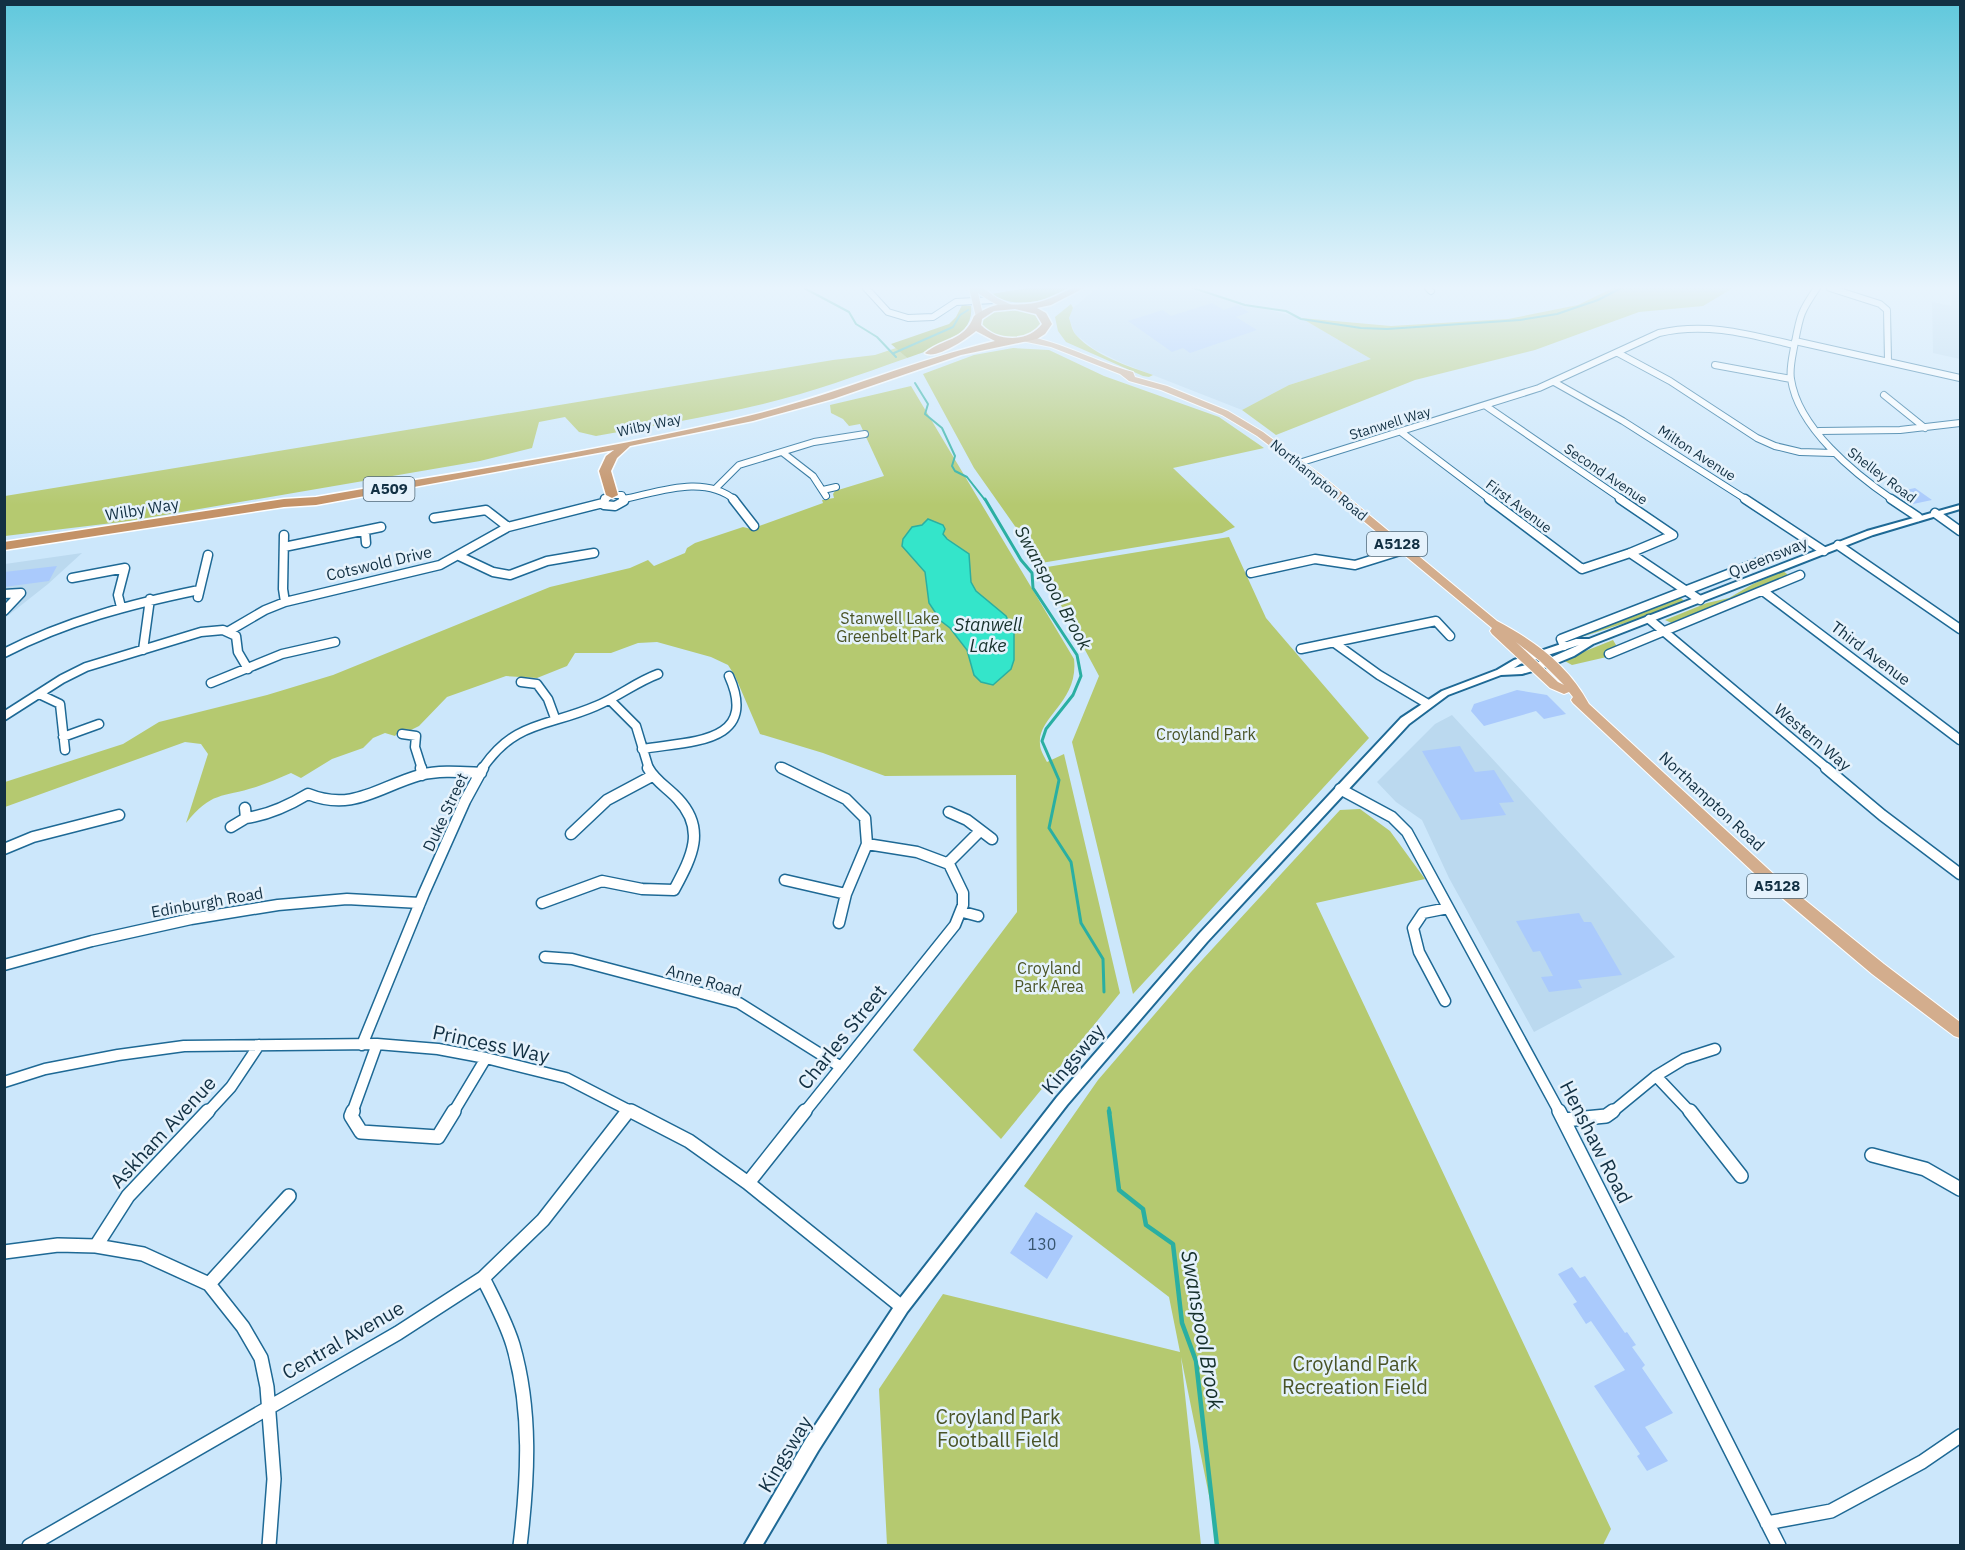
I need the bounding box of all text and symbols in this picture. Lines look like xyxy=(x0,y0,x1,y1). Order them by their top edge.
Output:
street label: Stanwell Way xyxy=(1347,402,1433,444)
street label: Wilby Way xyxy=(615,409,683,441)
street label: Milton Avenue xyxy=(1655,421,1740,485)
street label: Northampton Road xyxy=(1267,435,1371,525)
street label: Second Avenue xyxy=(1561,439,1651,509)
street label: Shelley Road xyxy=(1844,443,1920,507)
street label: First Avenue xyxy=(1482,475,1556,537)
road number: A509 xyxy=(364,477,414,501)
street label: Wilby Way xyxy=(104,493,180,525)
water label: Swanspool Brook xyxy=(1010,522,1097,654)
road number: A5128 xyxy=(1367,532,1427,556)
street label: Queensway xyxy=(1726,532,1810,582)
street label: Cotswold Drive xyxy=(324,541,434,585)
park label: Stanwell Lake Greenbelt Park xyxy=(836,608,944,646)
water label: Stanwell Lake xyxy=(954,613,1022,657)
street label: Third Avenue xyxy=(1827,617,1915,690)
street label: Western Way xyxy=(1771,699,1855,775)
park label: Croyland Park xyxy=(1156,724,1257,744)
street label: Northampton Road xyxy=(1655,747,1769,855)
street label: Duke Street xyxy=(418,770,472,854)
road number: A5128 xyxy=(1747,874,1807,898)
street label: Edinburgh Road xyxy=(149,882,265,922)
park label: Croyland Park Area xyxy=(1014,958,1084,996)
street label: Anne Road xyxy=(664,960,744,1000)
street label: Charles Street xyxy=(791,979,892,1095)
street label: Kingsway xyxy=(1035,1017,1110,1100)
street label: Princess Way xyxy=(430,1018,552,1069)
street label: Askham Avenue xyxy=(104,1070,222,1194)
street label: Henshaw Road xyxy=(1554,1076,1639,1208)
house number: 130 xyxy=(1028,1234,1056,1254)
water label: Swanspool Brook xyxy=(1175,1248,1231,1413)
street label: Central Avenue xyxy=(277,1294,409,1385)
park label: Croyland Park Recreation Field xyxy=(1282,1350,1428,1400)
park label: Croyland Park Football Field xyxy=(935,1403,1061,1453)
street label: Kingsway xyxy=(751,1410,818,1497)

